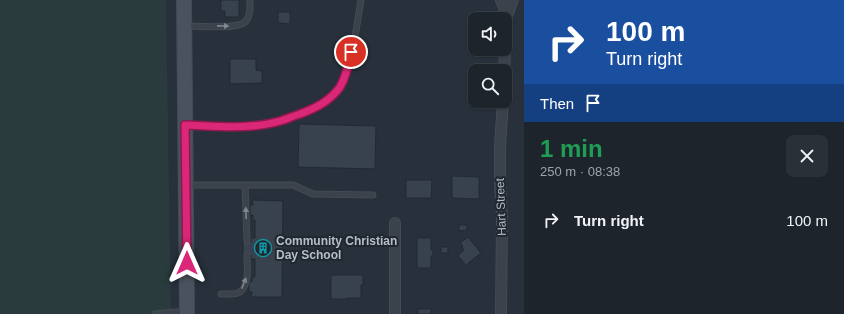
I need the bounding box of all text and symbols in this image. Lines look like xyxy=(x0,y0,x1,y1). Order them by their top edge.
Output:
map controls xyxy=(468,12,512,108)
button: sound xyxy=(468,12,512,56)
icon: right xyxy=(540,16,592,68)
text: 100 m xyxy=(606,16,685,47)
one-way arrow xyxy=(217,23,230,29)
pin xyxy=(334,35,368,69)
icon: arrive xyxy=(340,41,362,63)
text: Turn right xyxy=(606,49,682,69)
button: search xyxy=(468,64,512,108)
icon: arrive xyxy=(582,92,604,114)
text: Then xyxy=(540,95,574,112)
text: 1 min xyxy=(540,135,603,162)
button: close xyxy=(786,135,828,177)
text: 250 m · 08:38 xyxy=(540,164,620,179)
street label: Hart Street xyxy=(493,177,509,236)
one-way arrow xyxy=(243,206,249,219)
icon: right xyxy=(540,209,562,231)
text: Turn right xyxy=(574,212,644,229)
text: 100 m xyxy=(786,212,828,229)
place label: Community Christian Day School xyxy=(276,234,397,262)
building icon: Community Christian Day School xyxy=(253,238,273,258)
position arrow xyxy=(166,242,208,284)
one-way arrow xyxy=(242,277,248,289)

